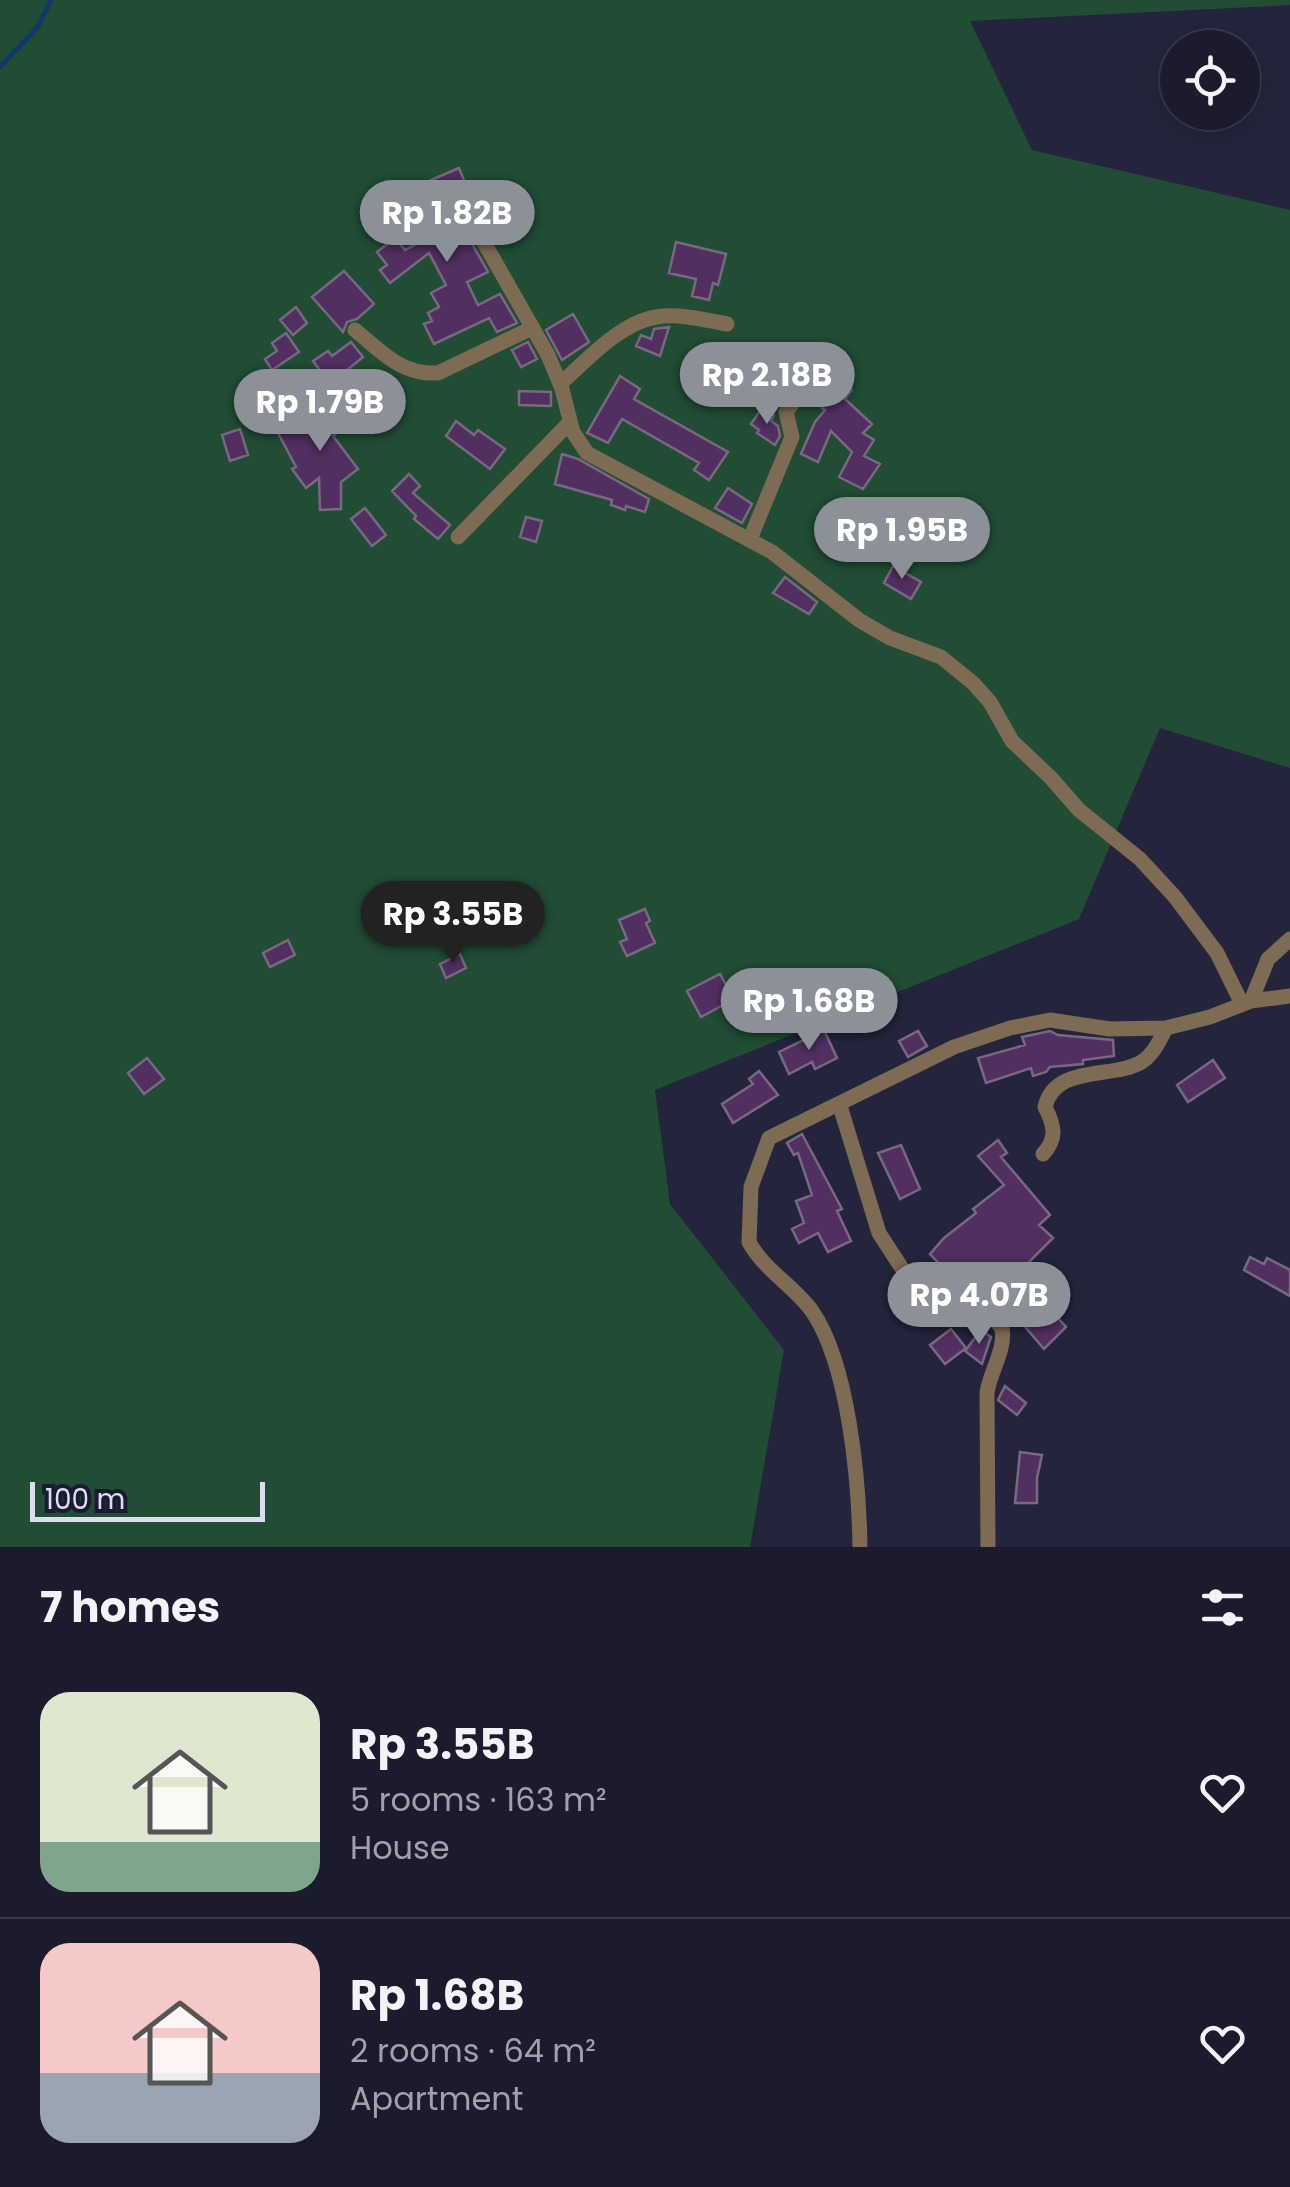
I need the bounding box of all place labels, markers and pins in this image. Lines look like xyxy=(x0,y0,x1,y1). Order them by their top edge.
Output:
pin: Rp 1.82B xyxy=(344,180,550,265)
pin: Rp 2.18B xyxy=(664,342,870,427)
pin: Rp 1.79B xyxy=(217,369,423,454)
pin: Rp 1.95B xyxy=(799,497,1005,582)
pin: Rp 3.55B xyxy=(350,881,556,966)
pin: Rp 1.68B xyxy=(706,968,912,1053)
pin: Rp 4.07B xyxy=(876,1262,1082,1347)

